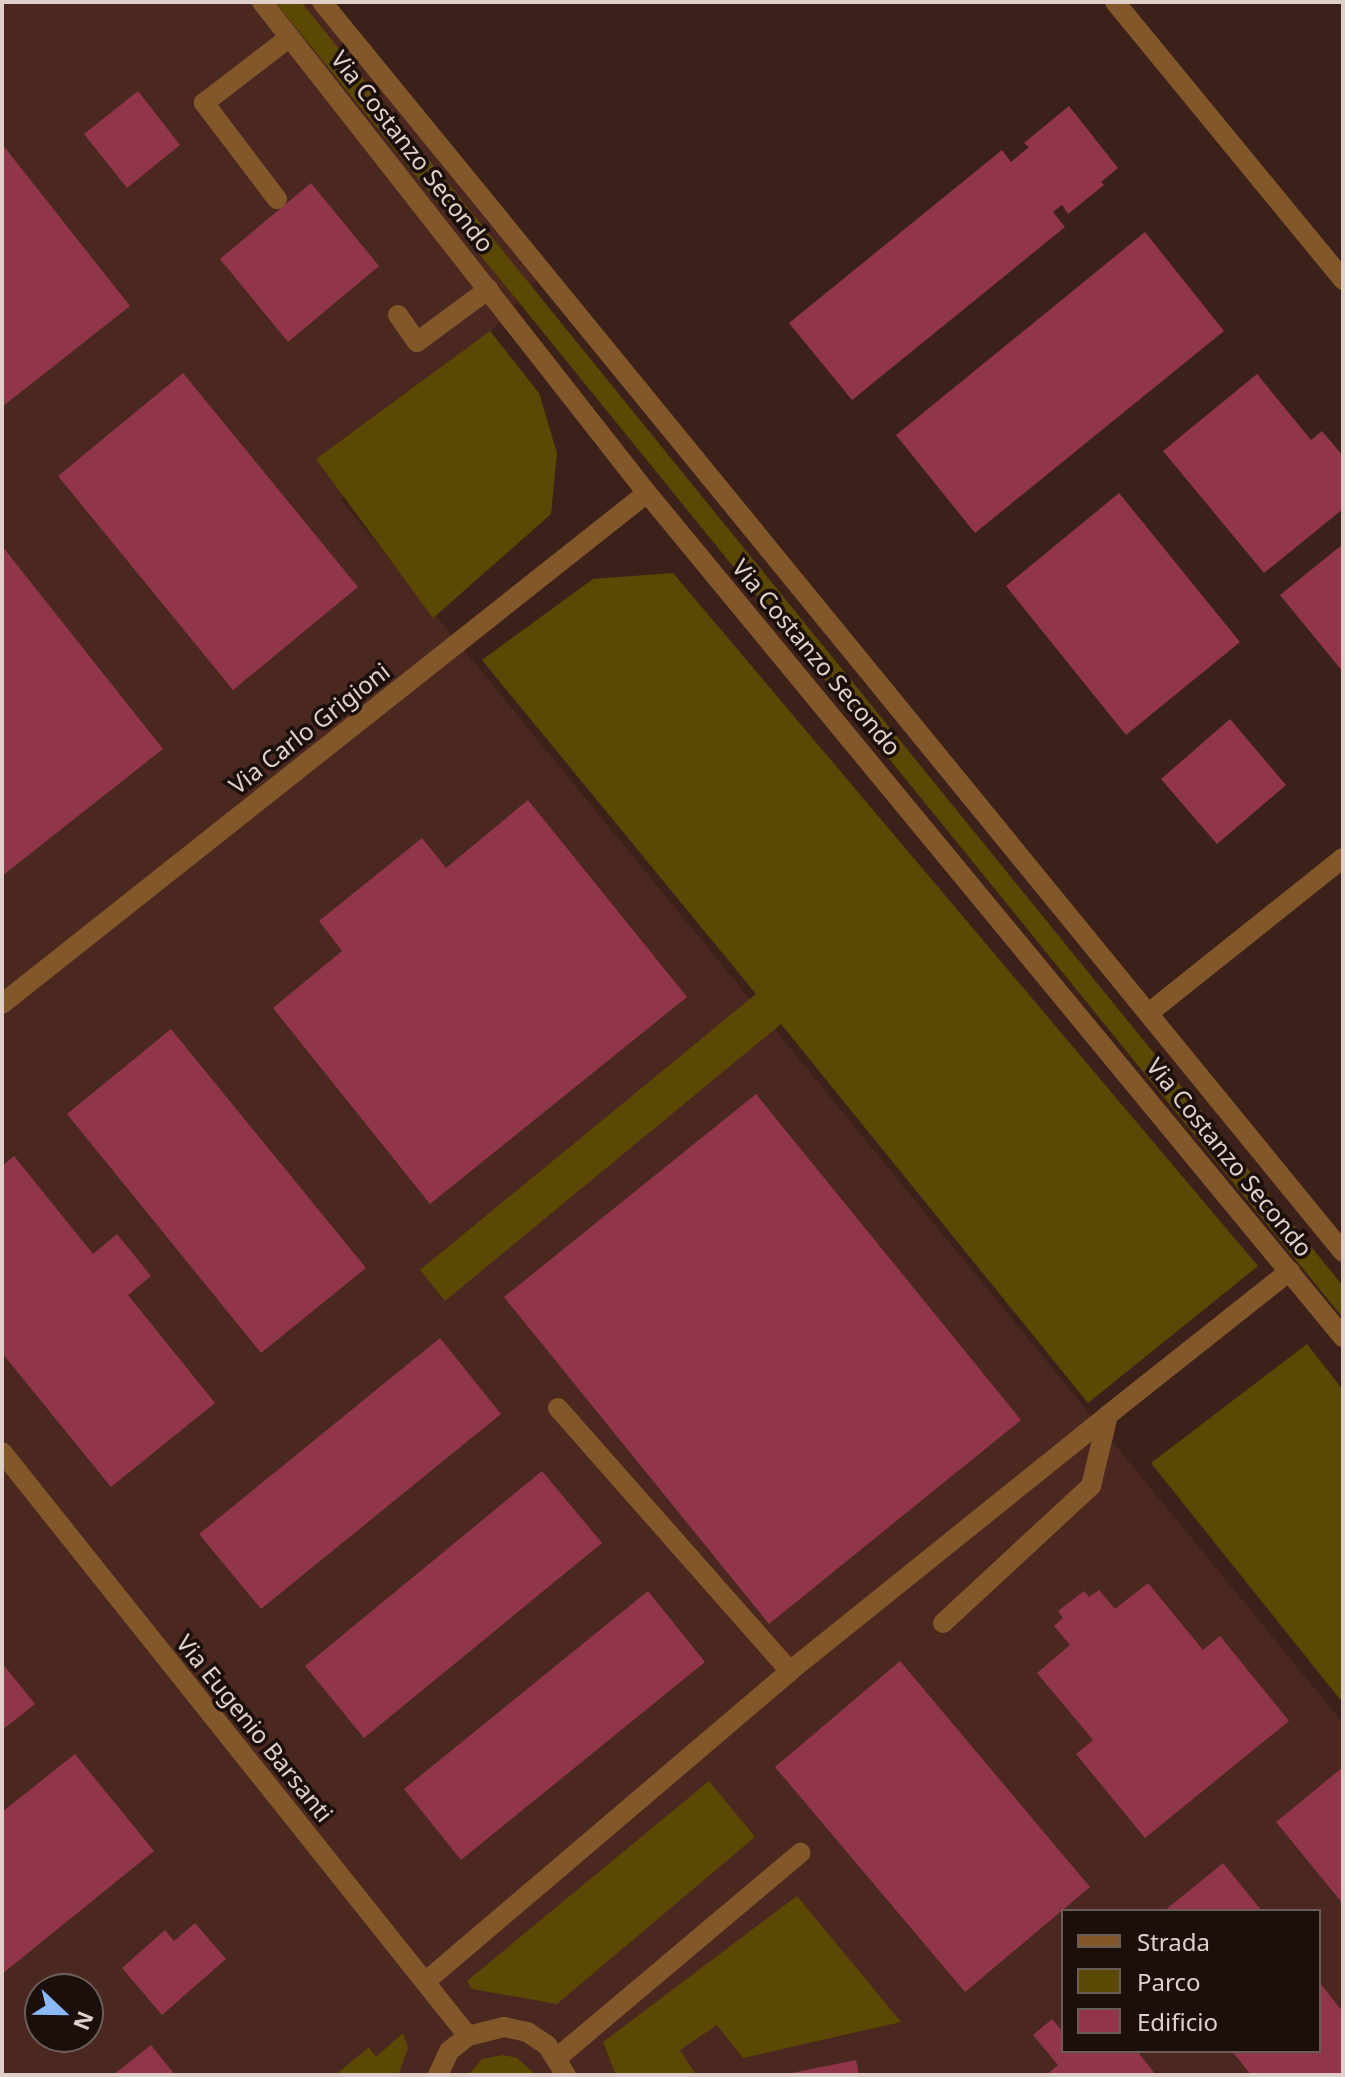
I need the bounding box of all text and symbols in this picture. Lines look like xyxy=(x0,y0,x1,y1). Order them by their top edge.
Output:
street label: Via Costanzo Secondo xyxy=(326,45,500,257)
street label: Via Costanzo Secondo xyxy=(726,553,908,761)
street label: Via Carlo Grigioni xyxy=(223,656,395,800)
street label: Via Costanzo Secondo xyxy=(1141,1052,1319,1262)
street label: Via Eugenio Barsanti xyxy=(171,1629,339,1827)
legend xyxy=(1061,1909,1321,2053)
text: Strada xyxy=(1137,1925,1210,1958)
text: Parco xyxy=(1137,1965,1200,1998)
north arrow xyxy=(24,1973,104,2053)
text: Edificio xyxy=(1137,2005,1218,2038)
text: N xyxy=(67,2007,102,2035)

